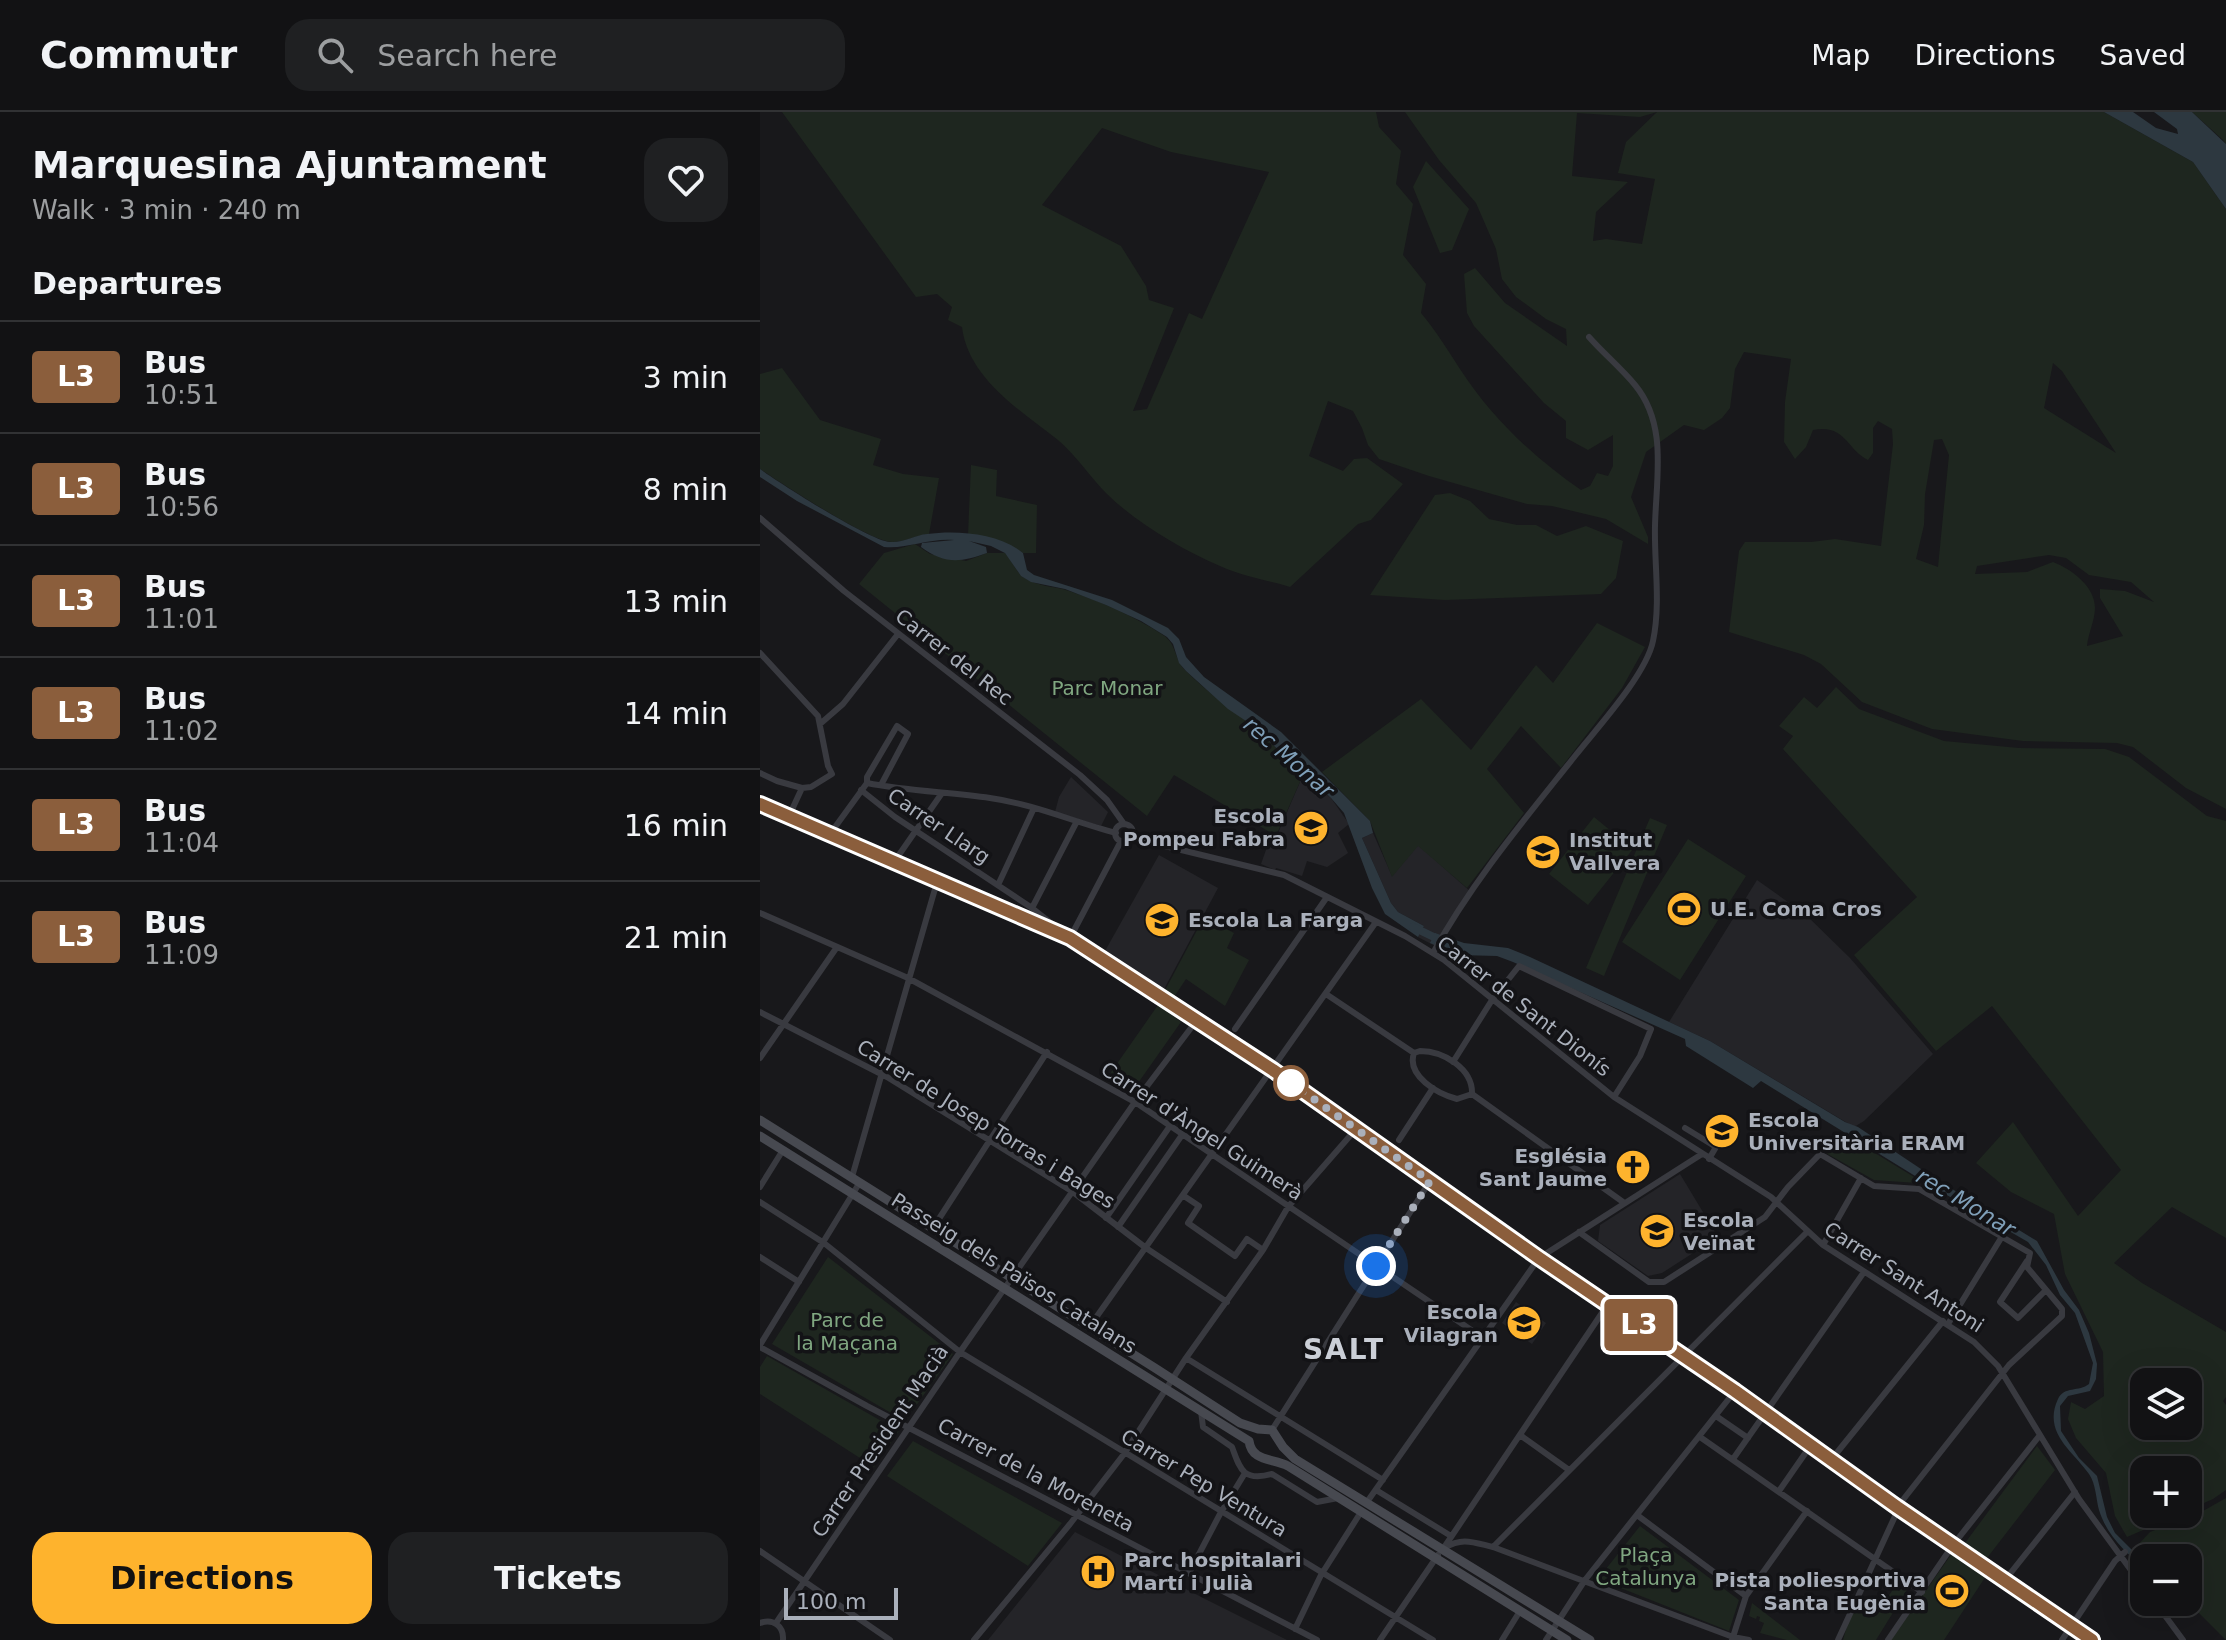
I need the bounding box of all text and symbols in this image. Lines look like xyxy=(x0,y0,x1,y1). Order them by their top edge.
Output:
search box xyxy=(285,19,845,91)
text: Commutr xyxy=(40,33,237,77)
icon: search xyxy=(313,33,357,77)
text: Search here xyxy=(377,38,557,73)
text: Map xyxy=(1811,39,1870,72)
text: Directions xyxy=(1914,39,2055,72)
text: Saved xyxy=(2099,39,2186,72)
button: heart xyxy=(644,138,728,222)
text: Marquesina Ajuntament xyxy=(32,143,547,187)
text: Walk · 3 min · 240 m xyxy=(32,195,301,225)
text: Departures xyxy=(32,266,222,301)
text: Bus xyxy=(144,345,206,380)
text: L3 xyxy=(57,360,95,393)
text: 3 min xyxy=(643,360,728,395)
text: 10:51 xyxy=(144,380,219,410)
text: Bus xyxy=(144,457,206,492)
text: L3 xyxy=(57,472,95,505)
text: 8 min xyxy=(643,472,728,507)
text: 10:56 xyxy=(144,492,219,522)
text: Bus xyxy=(144,569,206,604)
text: L3 xyxy=(57,584,95,617)
text: 13 min xyxy=(624,584,728,619)
text: 11:01 xyxy=(144,604,219,634)
street label: Carrer del Rec xyxy=(891,604,1017,710)
park label: Parc Monar xyxy=(1051,676,1163,700)
text: Bus xyxy=(144,681,206,716)
text: L3 xyxy=(57,696,95,729)
text: 14 min xyxy=(624,696,728,731)
water label: rec Monar xyxy=(1239,712,1340,804)
text: 11:02 xyxy=(144,716,219,746)
street label: Carrer Llarg xyxy=(883,783,995,869)
text: Bus xyxy=(144,793,206,828)
place label: Escola Pompeu Fabra xyxy=(1123,804,1285,851)
text: L3 xyxy=(57,808,95,841)
text: 16 min xyxy=(624,808,728,843)
school or university icon: Escola Pompeu Fabra xyxy=(1292,809,1330,847)
text: 11:04 xyxy=(144,828,219,858)
place label: Institut Vallvera xyxy=(1569,828,1661,875)
school or university icon: Institut Vallvera xyxy=(1524,833,1562,871)
sports icon: U.E. Coma Cros xyxy=(1665,890,1703,928)
place label: U.E. Coma Cros xyxy=(1710,897,1882,921)
school or university icon: Escola La Farga xyxy=(1143,901,1181,939)
text: Bus xyxy=(144,905,206,940)
place label: Escola La Farga xyxy=(1188,908,1363,932)
text: L3 xyxy=(57,920,95,953)
text: 21 min xyxy=(624,920,728,955)
street label: Carrer de Sant Dionís xyxy=(1432,931,1616,1081)
text: 11:09 xyxy=(144,940,219,970)
street label: Carrer de Josep Torras i Bages xyxy=(853,1034,1119,1214)
street label: Carrer d'Àngel Guimerà xyxy=(1096,1057,1308,1205)
unlabelled marker xyxy=(1274,1066,1308,1100)
place label: Escola Universitària ERAM xyxy=(1748,1108,1965,1155)
school or university icon: Escola Universitària ERAM xyxy=(1703,1112,1741,1150)
place label: Església Sant Jaume xyxy=(1479,1144,1607,1191)
church icon: Església Sant Jaume xyxy=(1614,1148,1652,1186)
water label: rec Monar xyxy=(1912,1163,2021,1243)
street label: Passeig dels Països Catalans xyxy=(887,1188,1141,1358)
place label: Escola Veïnat xyxy=(1683,1208,1756,1255)
school or university icon: Escola Veïnat xyxy=(1638,1212,1676,1250)
street label: Carrer Sant Antoni xyxy=(1820,1216,1988,1338)
your location xyxy=(1356,1246,1396,1286)
line badge: L3 xyxy=(1603,1299,1675,1351)
place label: Escola Vilagran xyxy=(1404,1300,1498,1347)
school or university icon: Escola Vilagran xyxy=(1505,1304,1543,1342)
park label: Parc de la Maçana xyxy=(796,1308,898,1355)
text: L3 xyxy=(1620,1308,1658,1341)
district label: SALT xyxy=(1303,1333,1385,1366)
street label: Carrer President Macià xyxy=(807,1340,953,1542)
map controls xyxy=(2130,1368,2202,1616)
button: layers xyxy=(2130,1368,2202,1440)
street label: Carrer de la Moreneta xyxy=(934,1413,1138,1537)
street label: Carrer Pep Ventura xyxy=(1117,1424,1291,1542)
button: + xyxy=(2130,1456,2202,1528)
button: Directions xyxy=(32,1532,372,1624)
button: Tickets xyxy=(388,1532,728,1624)
park label: Plaça Catalunya xyxy=(1595,1543,1697,1590)
button: − xyxy=(2130,1544,2202,1616)
place label: Parc hospitalari Martí i Julià xyxy=(1124,1548,1301,1595)
hospital icon: Parc hospitalari Martí i Julià xyxy=(1079,1553,1117,1591)
place label: Pista poliesportiva Santa Eugènia xyxy=(1714,1568,1926,1615)
sports icon: Pista poliesportiva Santa Eugènia xyxy=(1933,1572,1971,1610)
scale bar xyxy=(784,1584,898,1620)
text: 100 m xyxy=(796,1589,866,1614)

